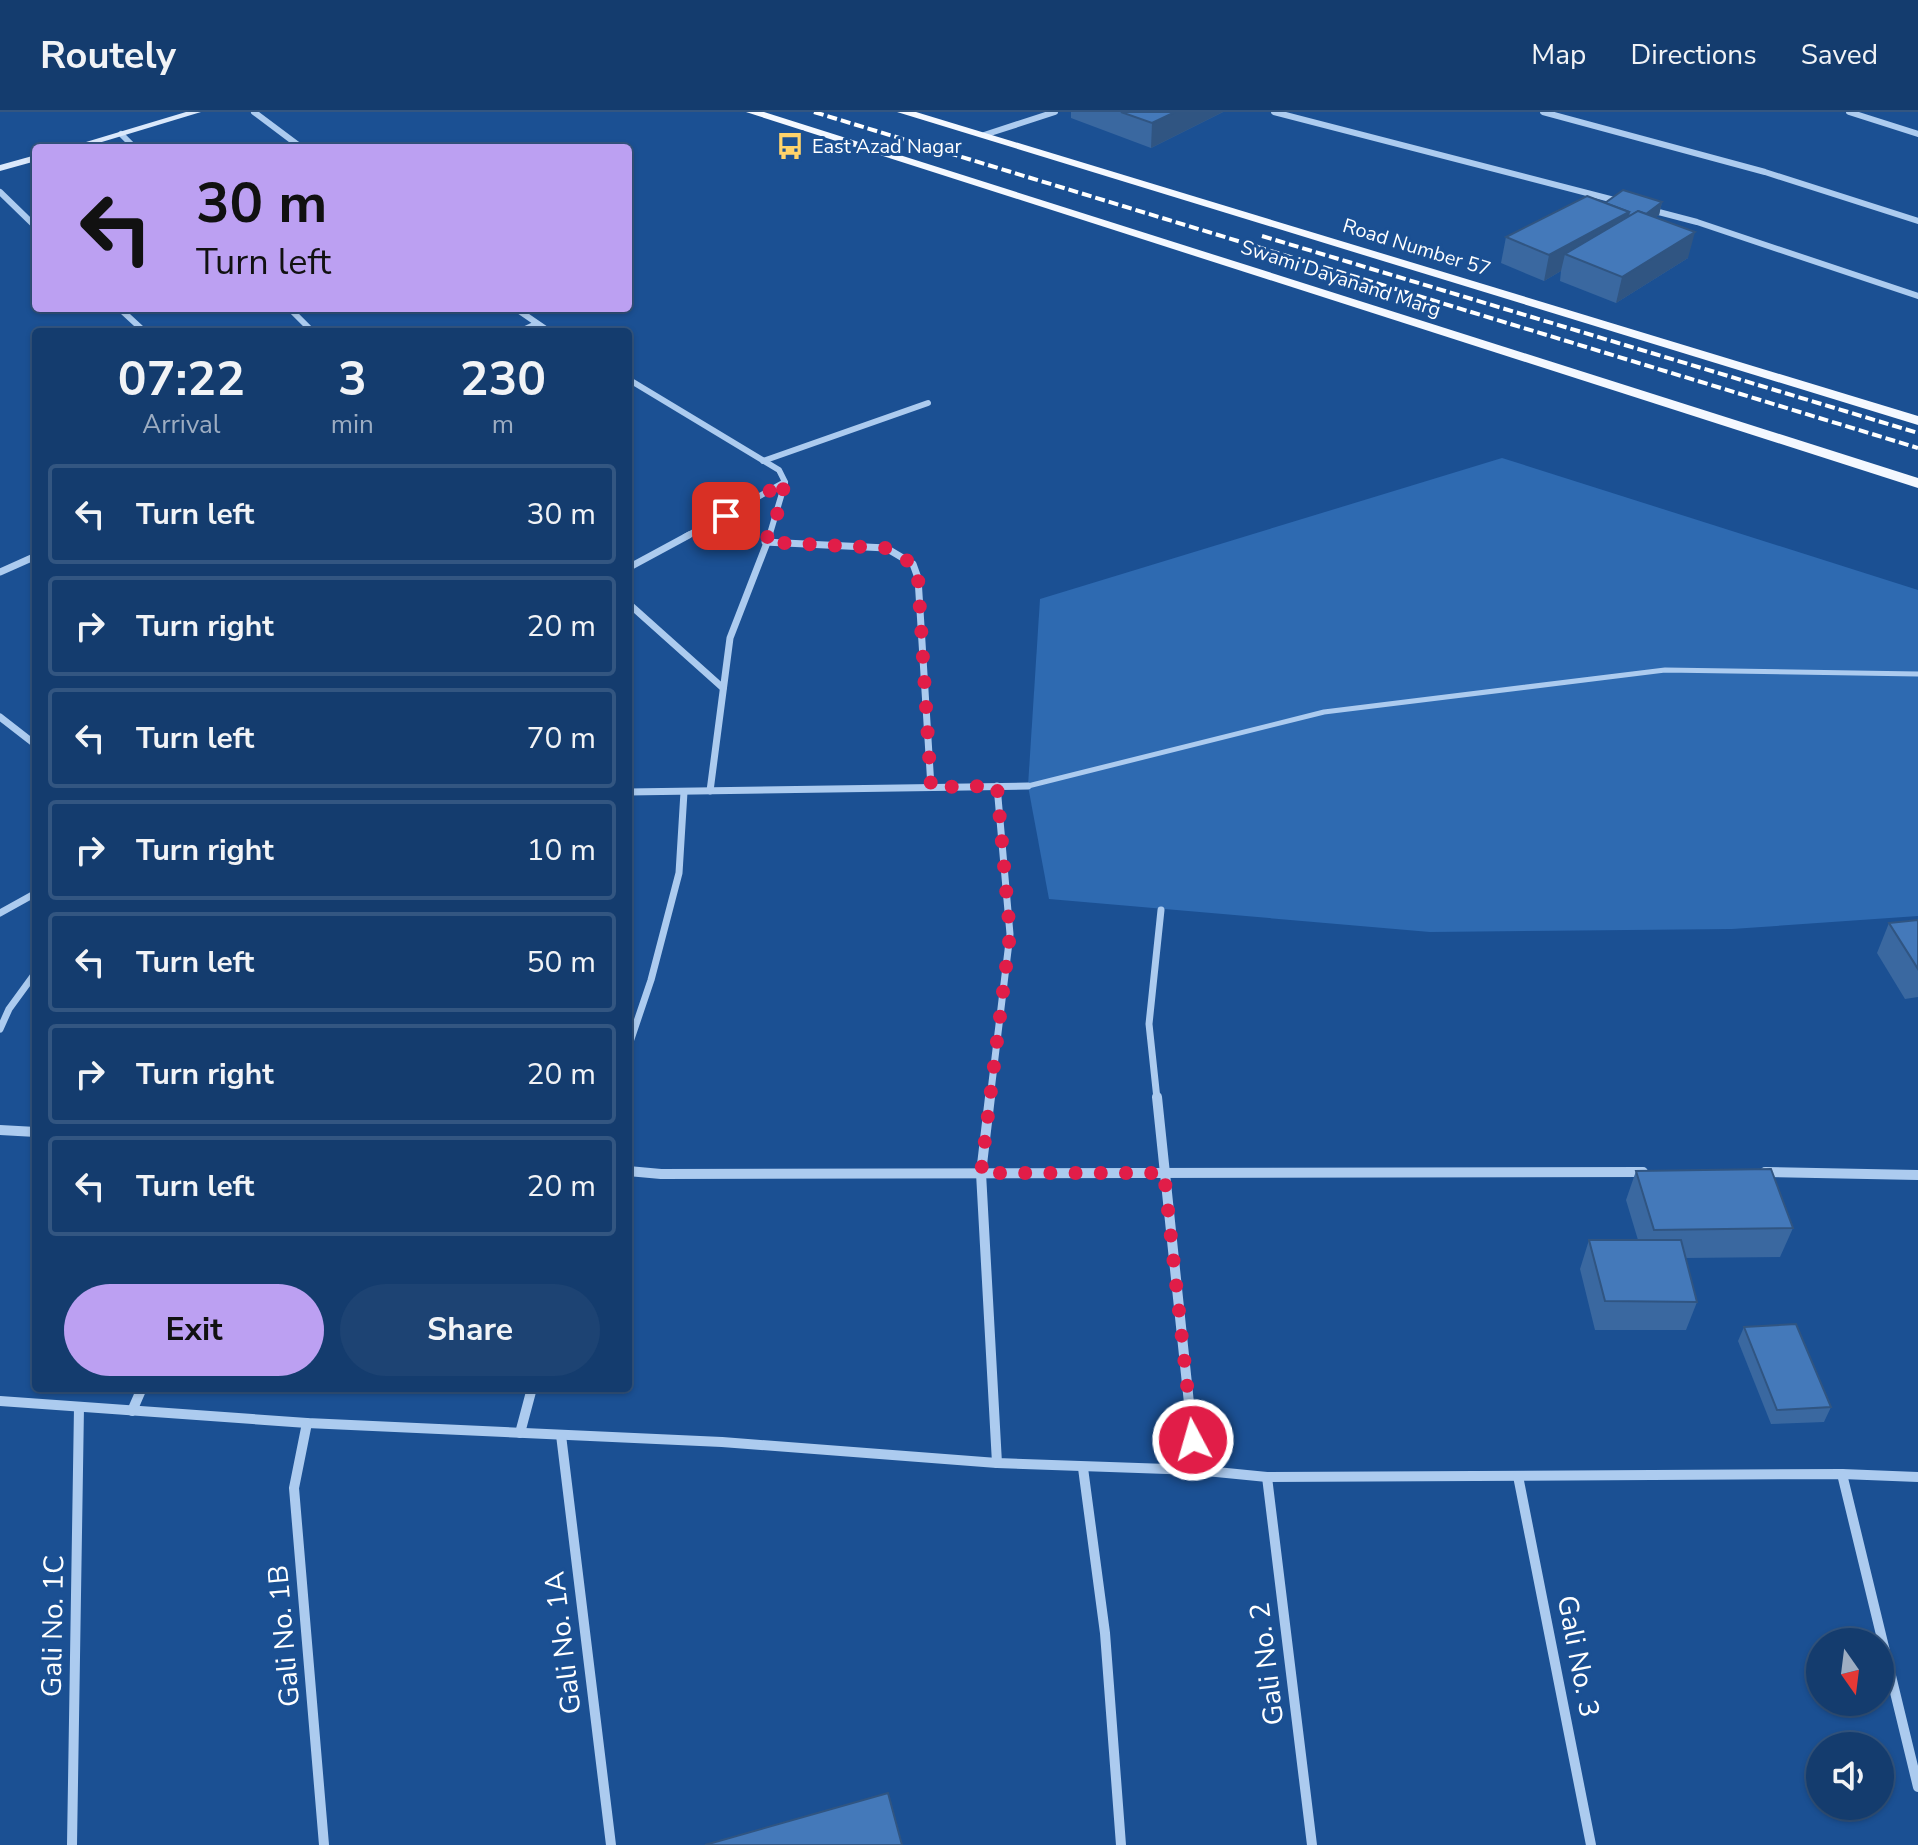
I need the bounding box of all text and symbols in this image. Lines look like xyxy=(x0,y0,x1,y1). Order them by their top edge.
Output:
text: Routely xyxy=(40,30,176,81)
text: Map xyxy=(1531,36,1586,74)
text: Directions xyxy=(1630,36,1757,74)
text: Saved xyxy=(1801,36,1878,74)
bus stop icon: East Azad Nagar xyxy=(775,131,805,161)
place label: East Azad Nagar xyxy=(812,133,962,160)
text: 30 m xyxy=(196,165,327,242)
icon: left xyxy=(64,176,168,280)
street label: Road Number 57 xyxy=(1340,212,1494,283)
street label: Swami Dayanand Marg xyxy=(1237,233,1444,324)
text: Turn left xyxy=(196,238,331,287)
text: 07:22 xyxy=(118,346,245,412)
text: 3 xyxy=(338,346,367,412)
text: 230 xyxy=(460,346,546,412)
text: Arrival xyxy=(142,407,221,442)
text: min xyxy=(331,407,374,442)
text: m xyxy=(492,407,514,442)
pin xyxy=(692,482,760,550)
icon: left xyxy=(68,492,112,536)
text: Turn left xyxy=(136,494,254,535)
text: 30 m xyxy=(527,494,596,535)
icon: arrive xyxy=(704,494,748,538)
icon: right xyxy=(68,604,112,648)
text: Turn right xyxy=(136,606,274,647)
text: 20 m xyxy=(527,606,596,647)
icon: left xyxy=(68,716,112,760)
text: Turn left xyxy=(136,718,254,759)
text: 70 m xyxy=(527,718,596,759)
icon: right xyxy=(68,828,112,872)
text: Turn right xyxy=(136,830,274,871)
text: 10 m xyxy=(527,830,596,871)
icon: left xyxy=(68,940,112,984)
text: Turn left xyxy=(136,942,254,983)
text: 50 m xyxy=(527,942,596,983)
icon: right xyxy=(68,1052,112,1096)
text: Turn right xyxy=(136,1054,274,1095)
text: 20 m xyxy=(527,1054,596,1095)
icon: left xyxy=(68,1164,112,1208)
text: Turn left xyxy=(136,1166,254,1207)
text: 20 m xyxy=(527,1166,596,1207)
button: Exit xyxy=(64,1284,324,1376)
button: Share xyxy=(340,1284,600,1376)
position arrow xyxy=(1151,1398,1235,1482)
street label: Gali No. 1C xyxy=(33,1555,73,1697)
street label: Gali No. 1B xyxy=(259,1563,309,1708)
street label: Gali No. 1A xyxy=(535,1569,591,1716)
street label: Gali No. 3 xyxy=(1548,1592,1608,1720)
street label: Gali No. 2 xyxy=(1241,1600,1293,1727)
north arrow xyxy=(1806,1628,1894,1716)
map controls xyxy=(1806,1628,1894,1820)
button: sound xyxy=(1806,1732,1894,1820)

